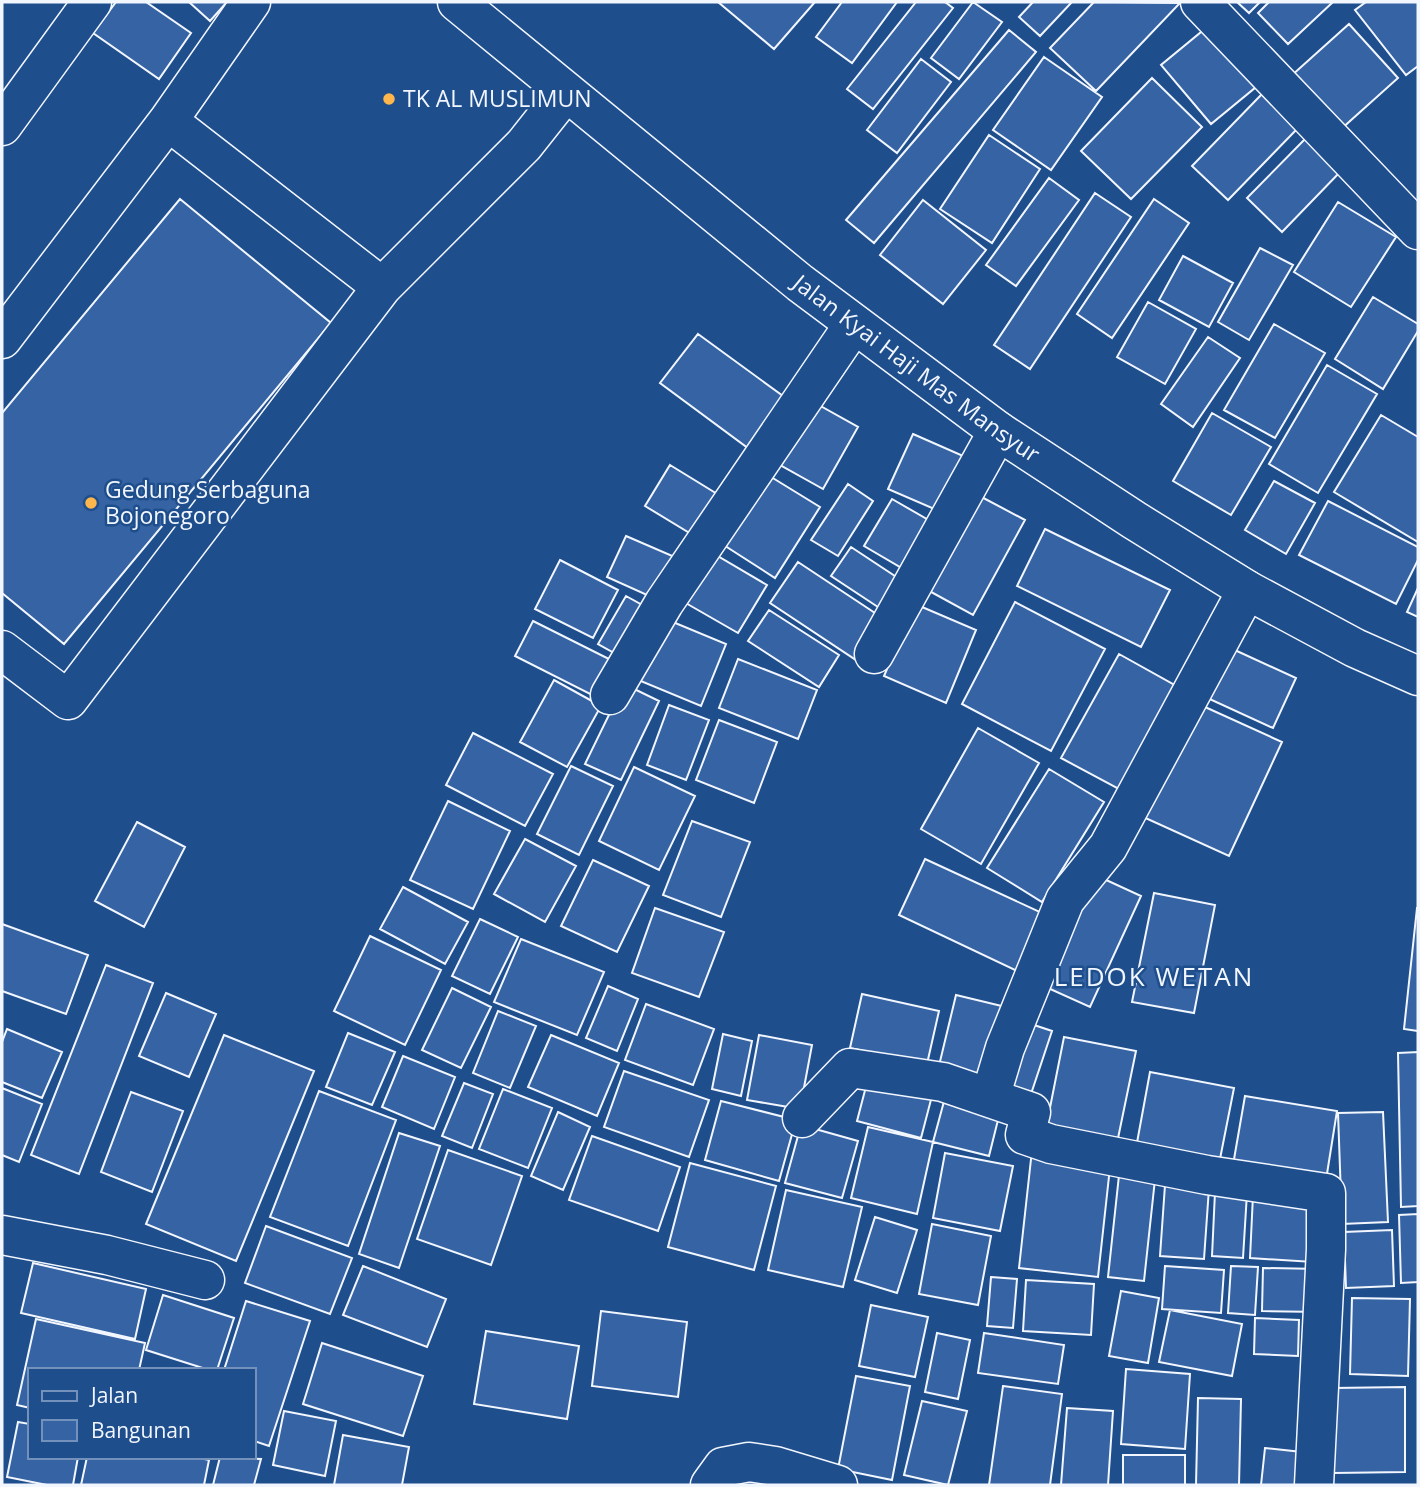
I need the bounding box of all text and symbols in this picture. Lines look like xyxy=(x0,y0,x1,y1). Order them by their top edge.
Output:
place label: TK AL MUSLIMUN xyxy=(403,82,592,114)
marker: TK AL MUSLIMUN xyxy=(381,91,397,107)
street label: Jalan Kyai Haji Mas Mansyur xyxy=(785,265,1047,470)
place label: Gedung Serbaguna Bojonegoro xyxy=(105,473,311,531)
marker: Gedung Serbaguna Bojonegoro xyxy=(83,495,99,511)
district label: LEDOK WETAN xyxy=(1054,958,1254,994)
legend xyxy=(28,1368,256,1459)
text: Jalan xyxy=(89,1381,138,1409)
text: Bangunan xyxy=(91,1416,191,1444)

